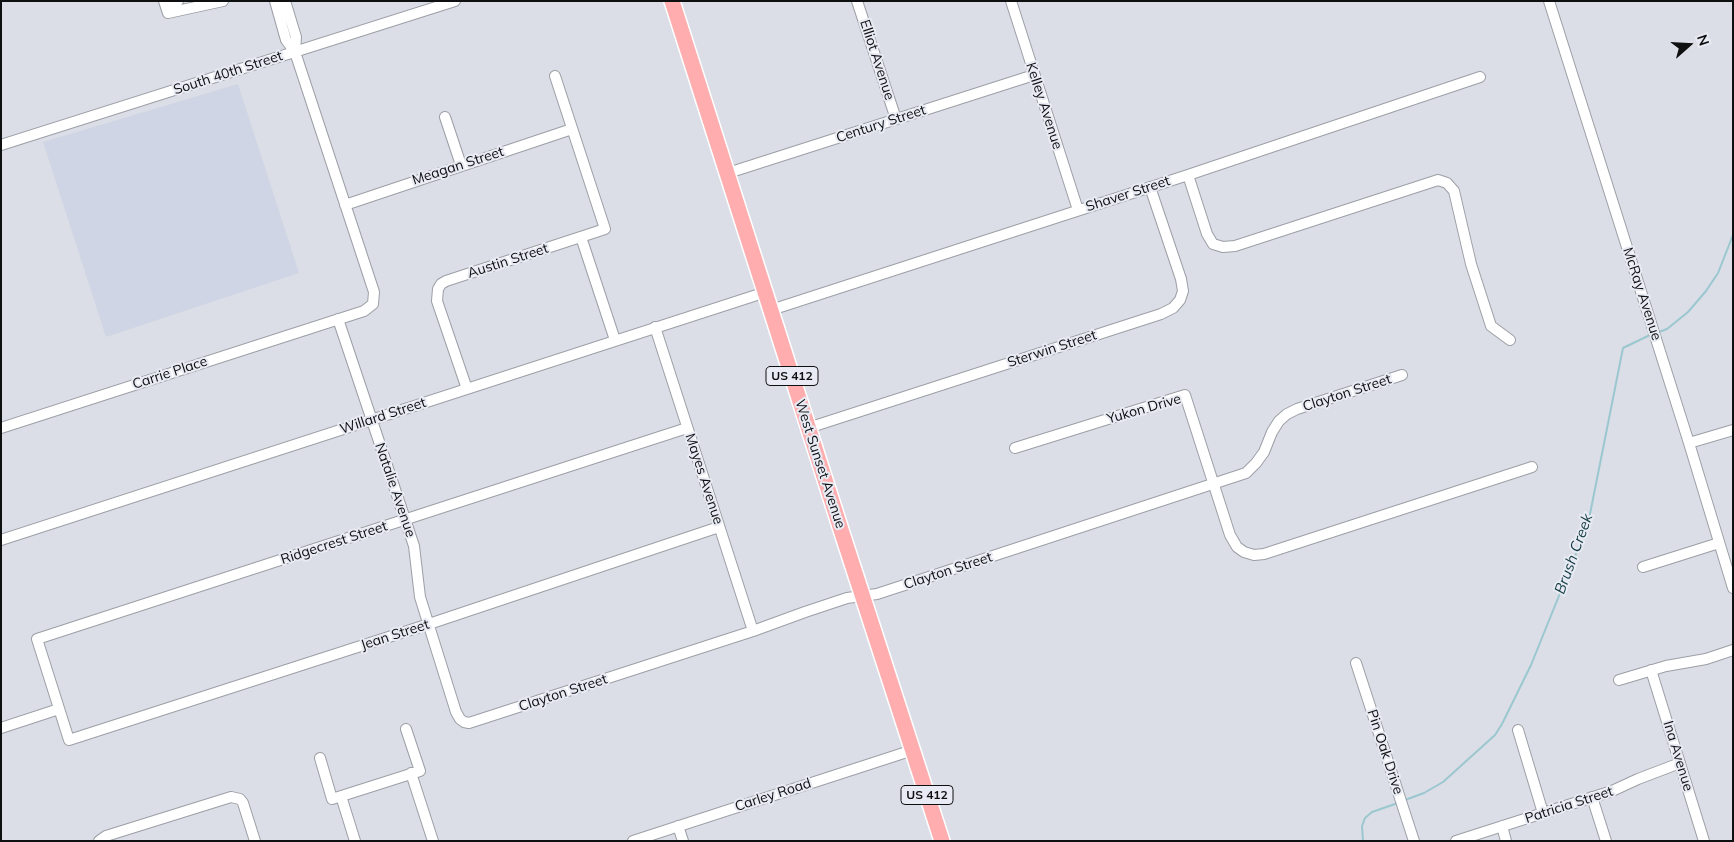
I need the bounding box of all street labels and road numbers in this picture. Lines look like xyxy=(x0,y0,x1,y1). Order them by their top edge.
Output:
street label: Elliot Avenue xyxy=(856,18,898,102)
street label: South 40th Street xyxy=(171,47,285,99)
street label: Kelley Avenue xyxy=(1022,60,1066,152)
street label: Century Street xyxy=(834,102,928,146)
street label: Meagan Street xyxy=(410,143,506,189)
street label: Shaver Street xyxy=(1084,172,1172,216)
street label: Austin Street xyxy=(465,240,551,282)
street label: McRay Avenue xyxy=(1619,245,1665,343)
street label: Sterwin Street xyxy=(1005,327,1099,371)
street label: Carrie Place xyxy=(130,353,210,393)
road number: US 412 xyxy=(766,366,818,386)
street label: Clayton Street xyxy=(1301,371,1393,415)
street label: Yukon Drive xyxy=(1105,390,1183,428)
street label: Willard Street xyxy=(338,394,428,438)
street label: West Sunset Avenue xyxy=(791,397,849,531)
street label: Mayes Avenue xyxy=(681,431,727,527)
street label: Natalie Avenue xyxy=(371,441,419,539)
street label: Ridgecrest Street xyxy=(279,518,389,568)
street label: Clayton Street xyxy=(902,549,994,593)
street label: Jean Street xyxy=(359,616,431,654)
street label: Clayton Street xyxy=(517,671,609,715)
street label: Pin Oak Drive xyxy=(1363,707,1407,797)
street label: Ina Avenue xyxy=(1659,719,1697,793)
street label: Carley Road xyxy=(733,775,813,815)
street label: Patricia Street xyxy=(1523,783,1615,827)
road number: US 412 xyxy=(901,786,953,804)

